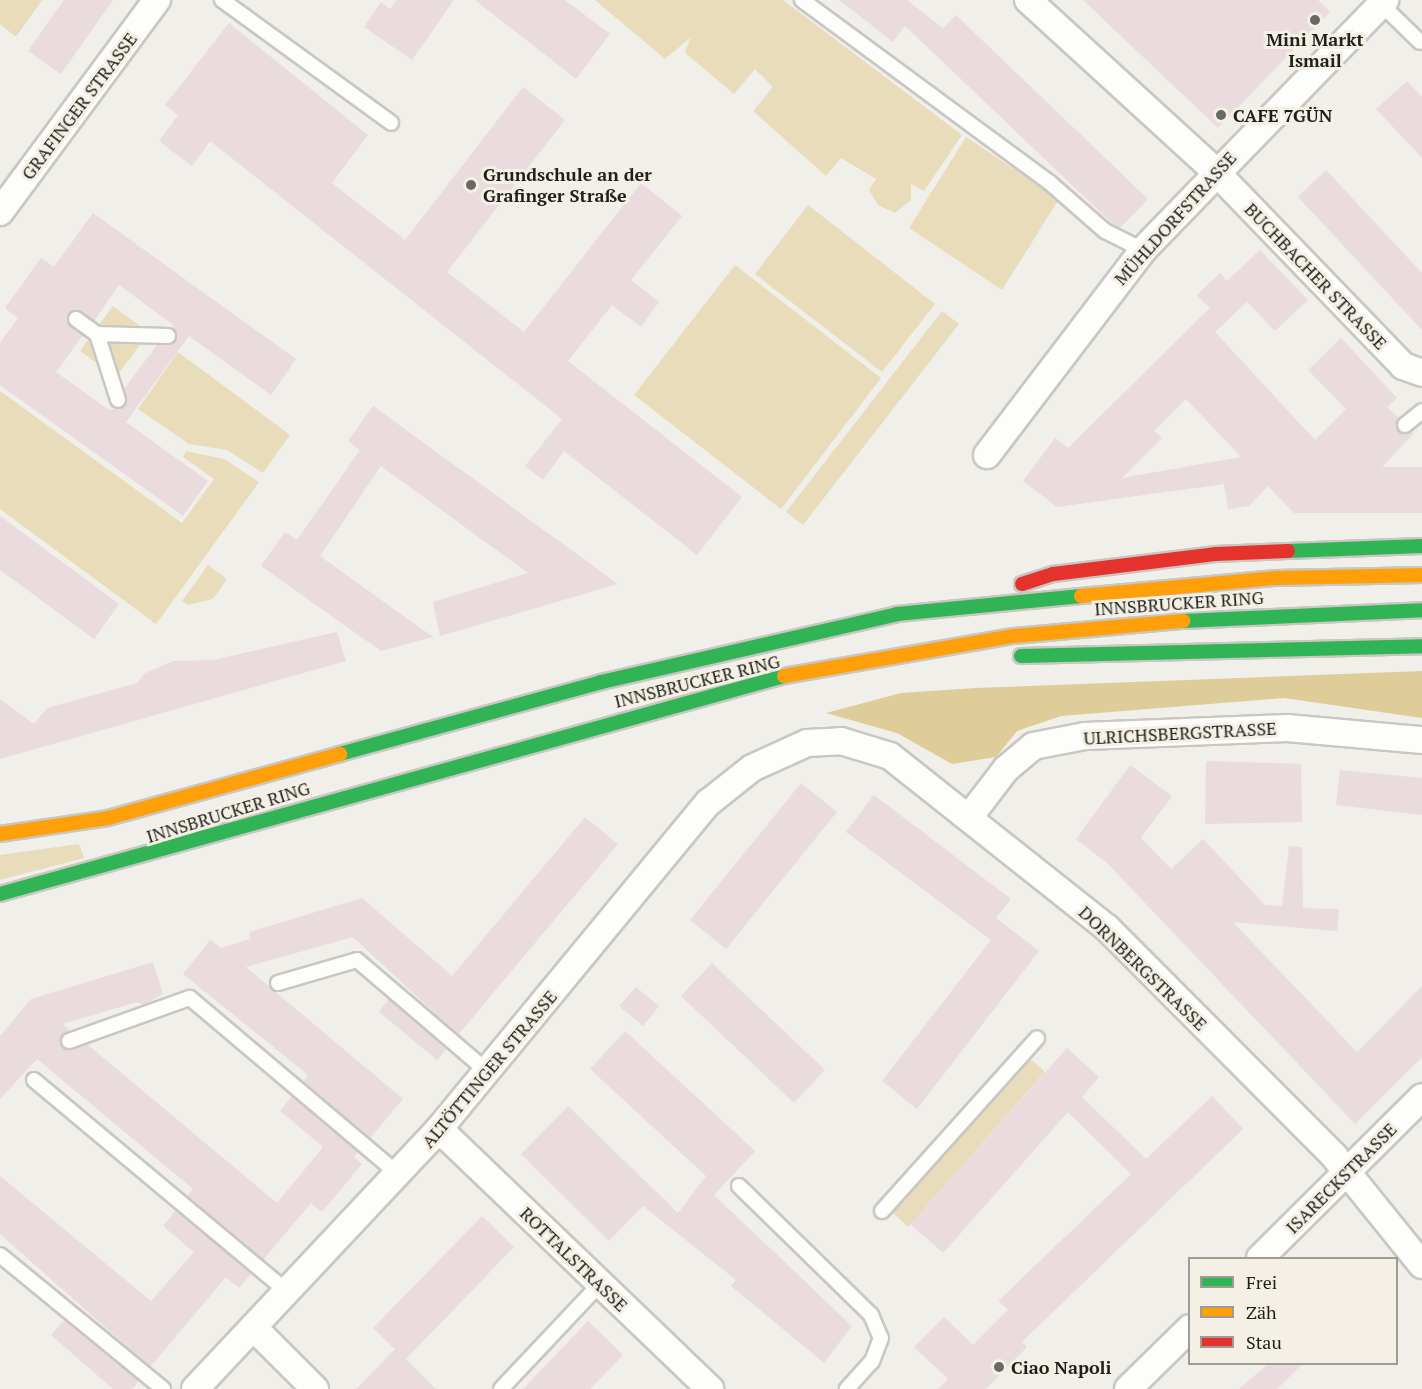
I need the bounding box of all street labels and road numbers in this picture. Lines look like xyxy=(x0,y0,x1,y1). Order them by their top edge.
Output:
street label: GRAFINGER STRASSE xyxy=(17,28,141,184)
street label: MÜHLDORFSTRASSE xyxy=(1109,147,1241,289)
street label: BUCHBACHER STRASSE xyxy=(1240,198,1392,354)
street label: INNSBRUCKER RING xyxy=(1094,586,1264,620)
street label: INNSBRUCKER RING xyxy=(612,650,782,712)
street label: ULRICHSBERGSTRASSE xyxy=(1083,717,1277,749)
street label: INNSBRUCKER RING xyxy=(144,777,312,847)
street label: DORNBERGSTRASSE xyxy=(1074,901,1212,1035)
street label: ALTÖTTINGER STRASSE xyxy=(417,986,561,1152)
street label: ISARECKSTRASSE xyxy=(1281,1118,1401,1238)
street label: ROTTALSTRASSE xyxy=(516,1202,632,1316)

